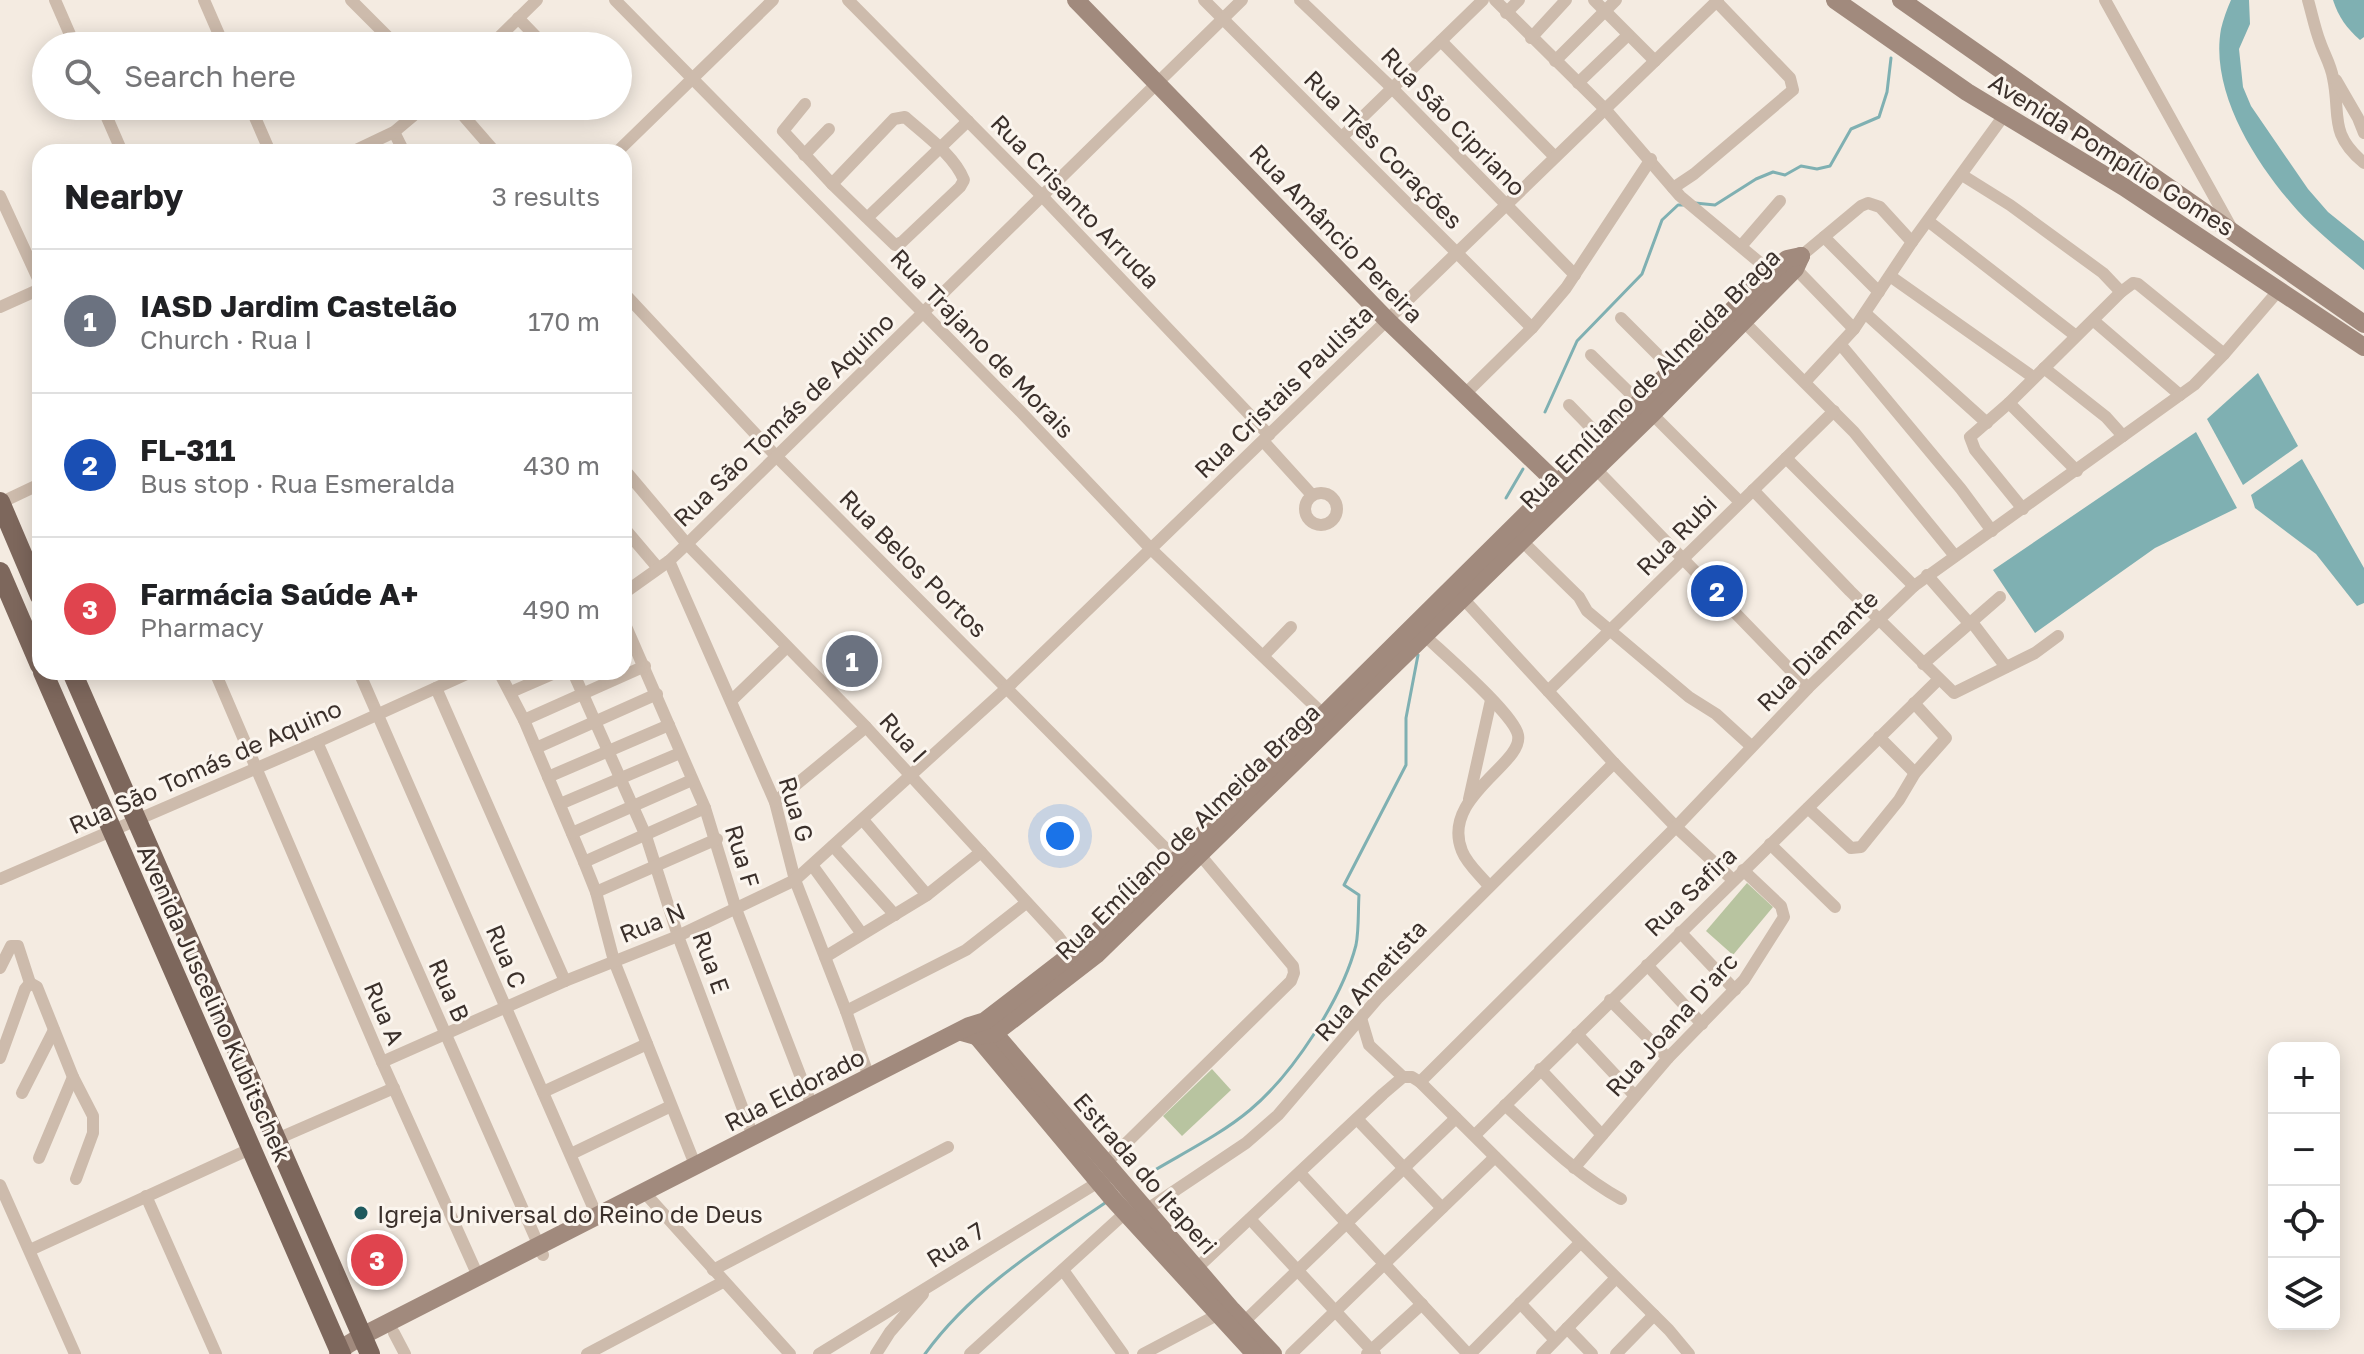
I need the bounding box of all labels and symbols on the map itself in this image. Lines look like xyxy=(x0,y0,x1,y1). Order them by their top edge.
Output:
street label: Rua São Cipriano xyxy=(1376,41,1532,201)
street label: Rua Três Corações xyxy=(1299,64,1469,234)
street label: Avenida Pompílio Gomes xyxy=(1984,67,2240,241)
street label: Rua Crisanto Arruda xyxy=(986,108,1166,294)
street label: Rua Amâncio Pereira xyxy=(1244,138,1430,328)
street label: Rua Trajano de Morais xyxy=(885,242,1081,444)
street label: Rua Emíliano de Almeida Braga xyxy=(1513,242,1785,514)
street label: Rua Cristais Paulista xyxy=(1188,298,1378,484)
street label: Rua São Tomás de Aquino xyxy=(667,306,899,532)
street label: Rua Belos Portos xyxy=(834,483,994,643)
street label: Rua Rubi xyxy=(1630,489,1722,581)
pin: 2 xyxy=(1691,561,1743,621)
street label: Rua Diamante xyxy=(1750,583,1884,717)
pin: 1 xyxy=(826,631,878,691)
street label: Rua São Tomás de Aquino xyxy=(64,693,346,839)
street label: Rua Emíliano de Almeida Braga xyxy=(1049,697,1325,965)
street label: Rua I xyxy=(874,706,934,768)
street label: Rua G xyxy=(773,773,821,845)
your location xyxy=(1040,816,1080,856)
street label: Rua F xyxy=(720,821,766,891)
street label: Avenida Juscelino Kubitschek xyxy=(132,840,298,1166)
street label: Rua Safira xyxy=(1638,840,1742,942)
street label: Rua N xyxy=(615,896,689,948)
street label: Rua Ametista xyxy=(1308,913,1432,1047)
street label: Rua C xyxy=(481,920,533,992)
street label: Rua E xyxy=(687,927,737,997)
street label: Rua Joana D'arc xyxy=(1599,946,1743,1102)
street label: Rua B xyxy=(423,954,477,1026)
street label: Rua A xyxy=(359,977,411,1049)
street label: Rua Eldorado xyxy=(719,1041,869,1137)
street label: Estrada do Itaperi xyxy=(1068,1086,1224,1260)
place label: Igreja Universal do Reino de Deus xyxy=(377,1199,763,1228)
marker: Igreja Universal do Reino de Deus xyxy=(352,1204,370,1222)
street label: Rua 7 xyxy=(921,1215,989,1273)
pin: 3 xyxy=(351,1230,403,1290)

